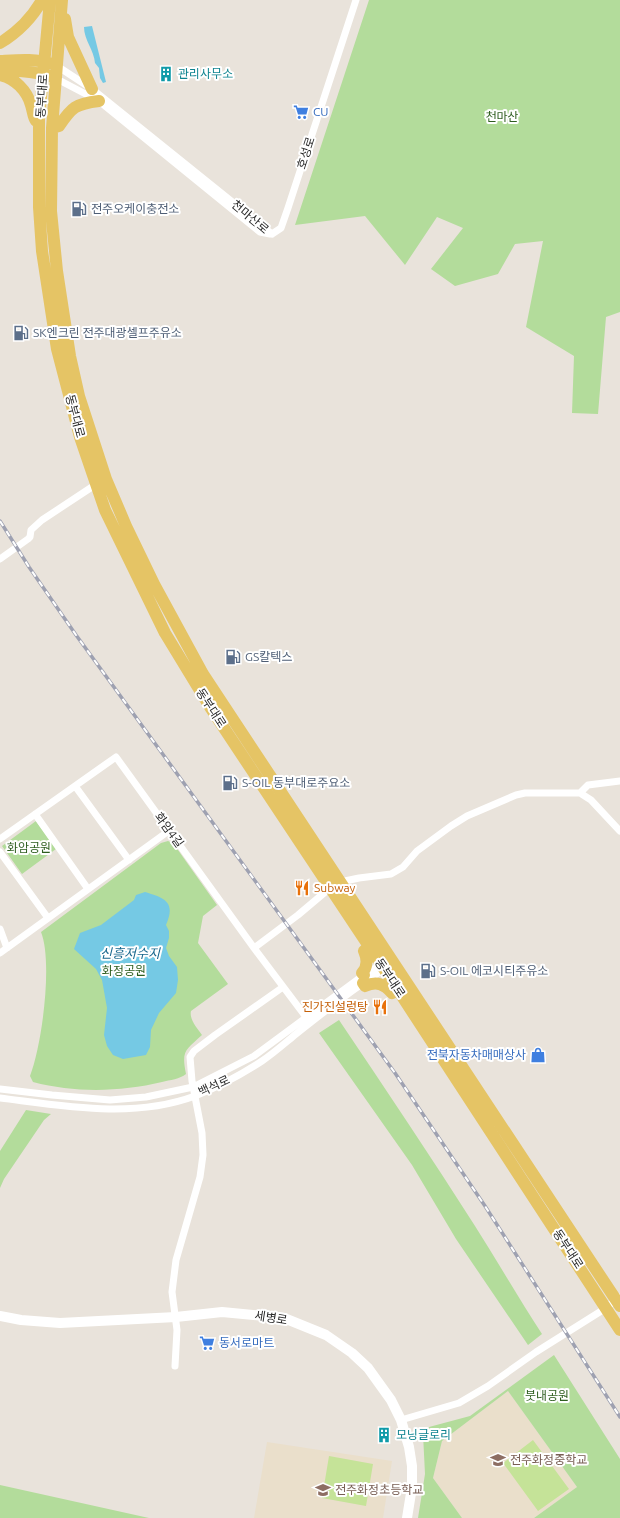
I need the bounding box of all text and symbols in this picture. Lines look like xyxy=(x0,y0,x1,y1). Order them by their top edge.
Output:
building icon: 관리사무소 xyxy=(157,65,175,83)
place label: 관리사무소 xyxy=(178,67,233,80)
street label: 동부대로 xyxy=(33,73,50,118)
supermarket icon: CU xyxy=(292,103,310,121)
place label: CU xyxy=(313,105,329,118)
park label: 천마산 xyxy=(485,110,519,123)
street label: 호성로 xyxy=(294,135,317,171)
street label: 천마산로 xyxy=(229,197,271,236)
fuel station icon: 전주오케이충전소 xyxy=(70,200,88,218)
place label: 전주오케이충전소 xyxy=(91,202,179,215)
fuel station icon: SK엔크린 전주대광셀프주유소 xyxy=(12,324,30,342)
place label: SK엔크린 전주대광셀프주유소 xyxy=(33,326,182,339)
street label: 동부대로 xyxy=(63,393,87,439)
fuel station icon: GS칼텍스 xyxy=(224,648,242,666)
place label: GS칼텍스 xyxy=(245,650,292,663)
street label: 동부대로 xyxy=(194,686,229,730)
fuel station icon: S-OIL 동부대로주요소 xyxy=(221,774,239,792)
place label: S-OIL 동부대로주요소 xyxy=(242,776,350,789)
street label: 화암4길 xyxy=(152,810,186,850)
park label: 화암공원 xyxy=(7,841,51,854)
restaurant icon: Subway xyxy=(293,879,311,897)
place label: Subway xyxy=(314,881,356,894)
water label: 신흥저수지 xyxy=(100,946,161,960)
street label: 동부대로 xyxy=(373,956,408,1000)
fuel station icon: S-OIL 에코시티주유소 xyxy=(419,962,437,980)
park label: 화정공원 xyxy=(102,964,146,977)
place label: S-OIL 에코시티주유소 xyxy=(440,964,548,977)
restaurant icon: 진가진설렁탕 xyxy=(371,998,389,1016)
place label: 진가진설렁탕 xyxy=(302,1000,368,1013)
shop icon: 전북자동차매매상사 xyxy=(529,1046,547,1064)
place label: 전북자동차매매상사 xyxy=(427,1048,526,1061)
street label: 백석로 xyxy=(196,1073,232,1098)
street label: 동부대로 xyxy=(551,1227,586,1271)
street label: 세병로 xyxy=(254,1308,288,1327)
supermarket icon: 동서로마트 xyxy=(198,1334,216,1352)
place label: 동서로마트 xyxy=(219,1336,274,1349)
park label: 붓내공원 xyxy=(525,1389,569,1402)
building icon: 모닝글로리 xyxy=(375,1426,393,1444)
place label: 모닝글로리 xyxy=(396,1428,451,1441)
school or university icon: 전주화정중학교 xyxy=(489,1451,507,1469)
place label: 전주화정중학교 xyxy=(510,1453,587,1466)
school or university icon: 전주화정초등학교 xyxy=(314,1481,332,1499)
place label: 전주화정초등학교 xyxy=(335,1483,423,1496)

